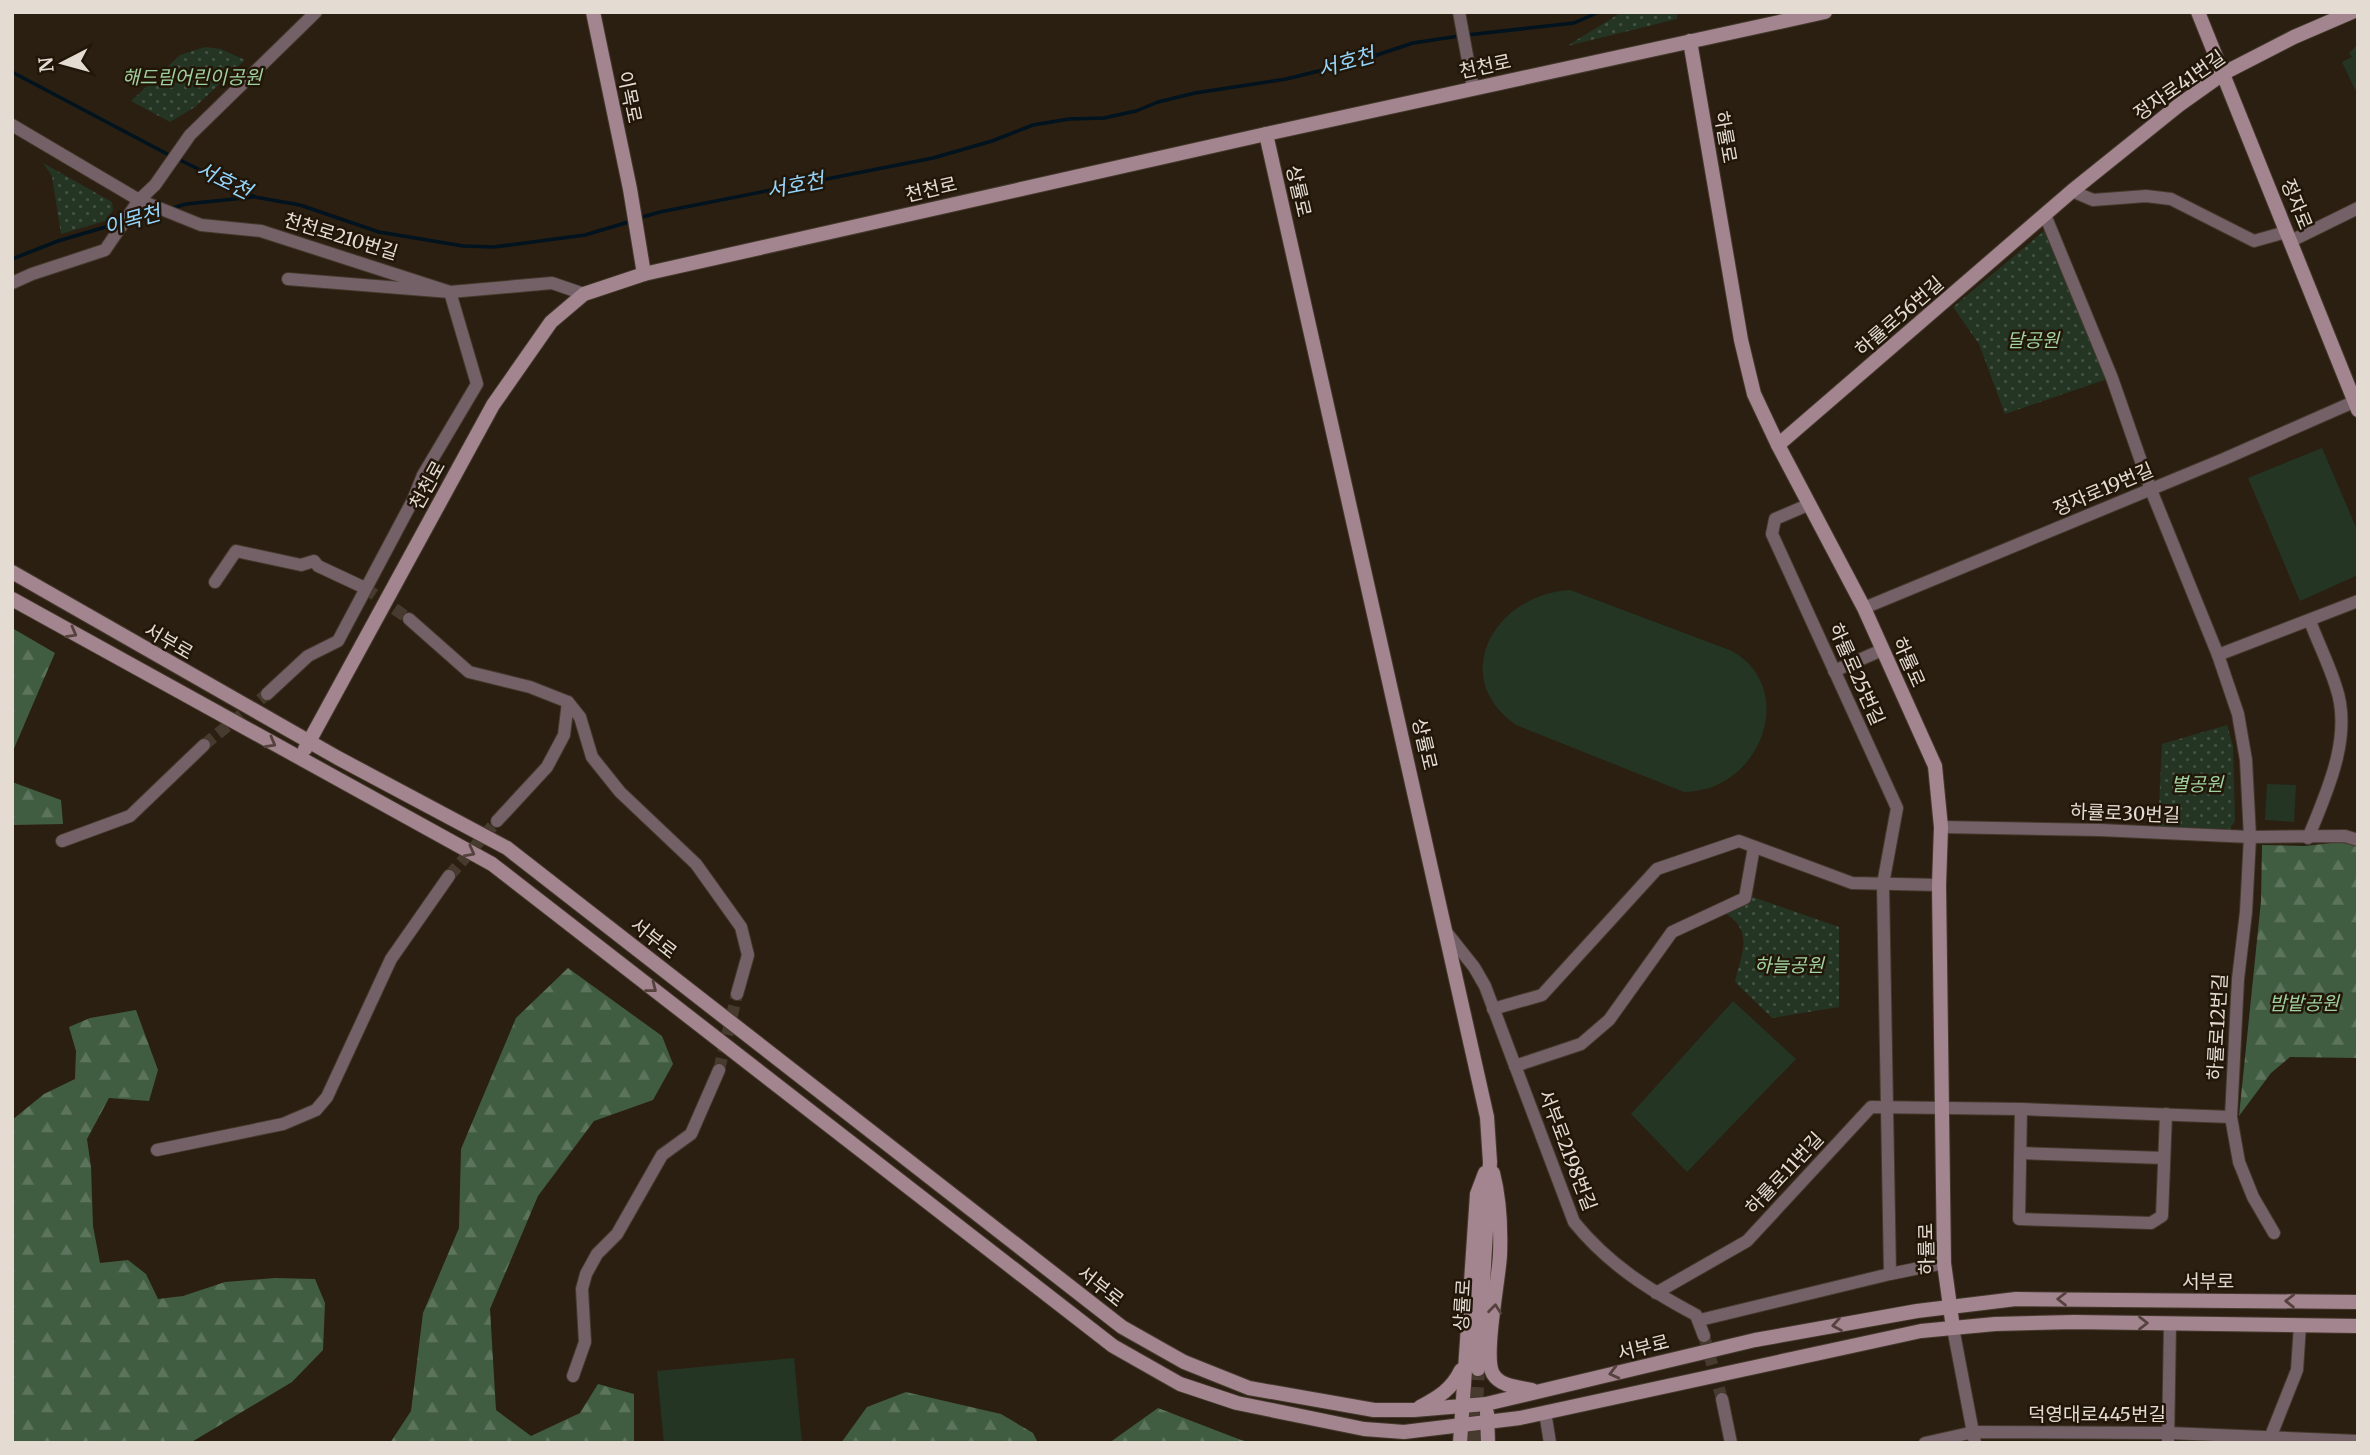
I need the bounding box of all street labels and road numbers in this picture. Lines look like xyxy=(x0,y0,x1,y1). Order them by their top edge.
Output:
street label: 정자로41번길 xyxy=(2129,45,2229,125)
street label: 천천로 xyxy=(1457,49,1513,83)
street label: 이목로 xyxy=(613,69,647,125)
street label: 하률로 xyxy=(1710,109,1742,165)
street label: 상률로 xyxy=(1281,163,1317,219)
street label: 천천로 xyxy=(903,171,959,207)
street label: 정자로 xyxy=(2276,175,2318,233)
street label: 천천로210번길 xyxy=(281,207,401,265)
street label: 하률로56번길 xyxy=(1850,271,1948,361)
street label: 천천로 xyxy=(404,456,450,514)
street label: 정자로19번길 xyxy=(2049,457,2157,521)
street label: 서부로 xyxy=(140,617,198,665)
street label: 하률로25번길 xyxy=(1824,619,1890,729)
street label: 하률로 xyxy=(1887,633,1931,691)
street label: 상률로 xyxy=(1407,716,1443,772)
street label: 하률로30번길 xyxy=(2069,799,2181,827)
street label: 서부로 xyxy=(626,912,682,964)
street label: 하률로12번길 xyxy=(2202,973,2232,1081)
street label: 서부로2198번길 xyxy=(1534,1086,1602,1214)
street label: 하률로11번길 xyxy=(1740,1127,1828,1219)
street label: 하률로 xyxy=(1914,1223,1938,1275)
street label: 서부로 xyxy=(1073,1260,1129,1312)
street label: 서부로 xyxy=(2182,1269,2234,1293)
street label: 상률로 xyxy=(1449,1278,1475,1332)
street label: 서부로 xyxy=(1615,1329,1671,1365)
street label: 덕영대로445번길 xyxy=(2028,1402,2166,1426)

